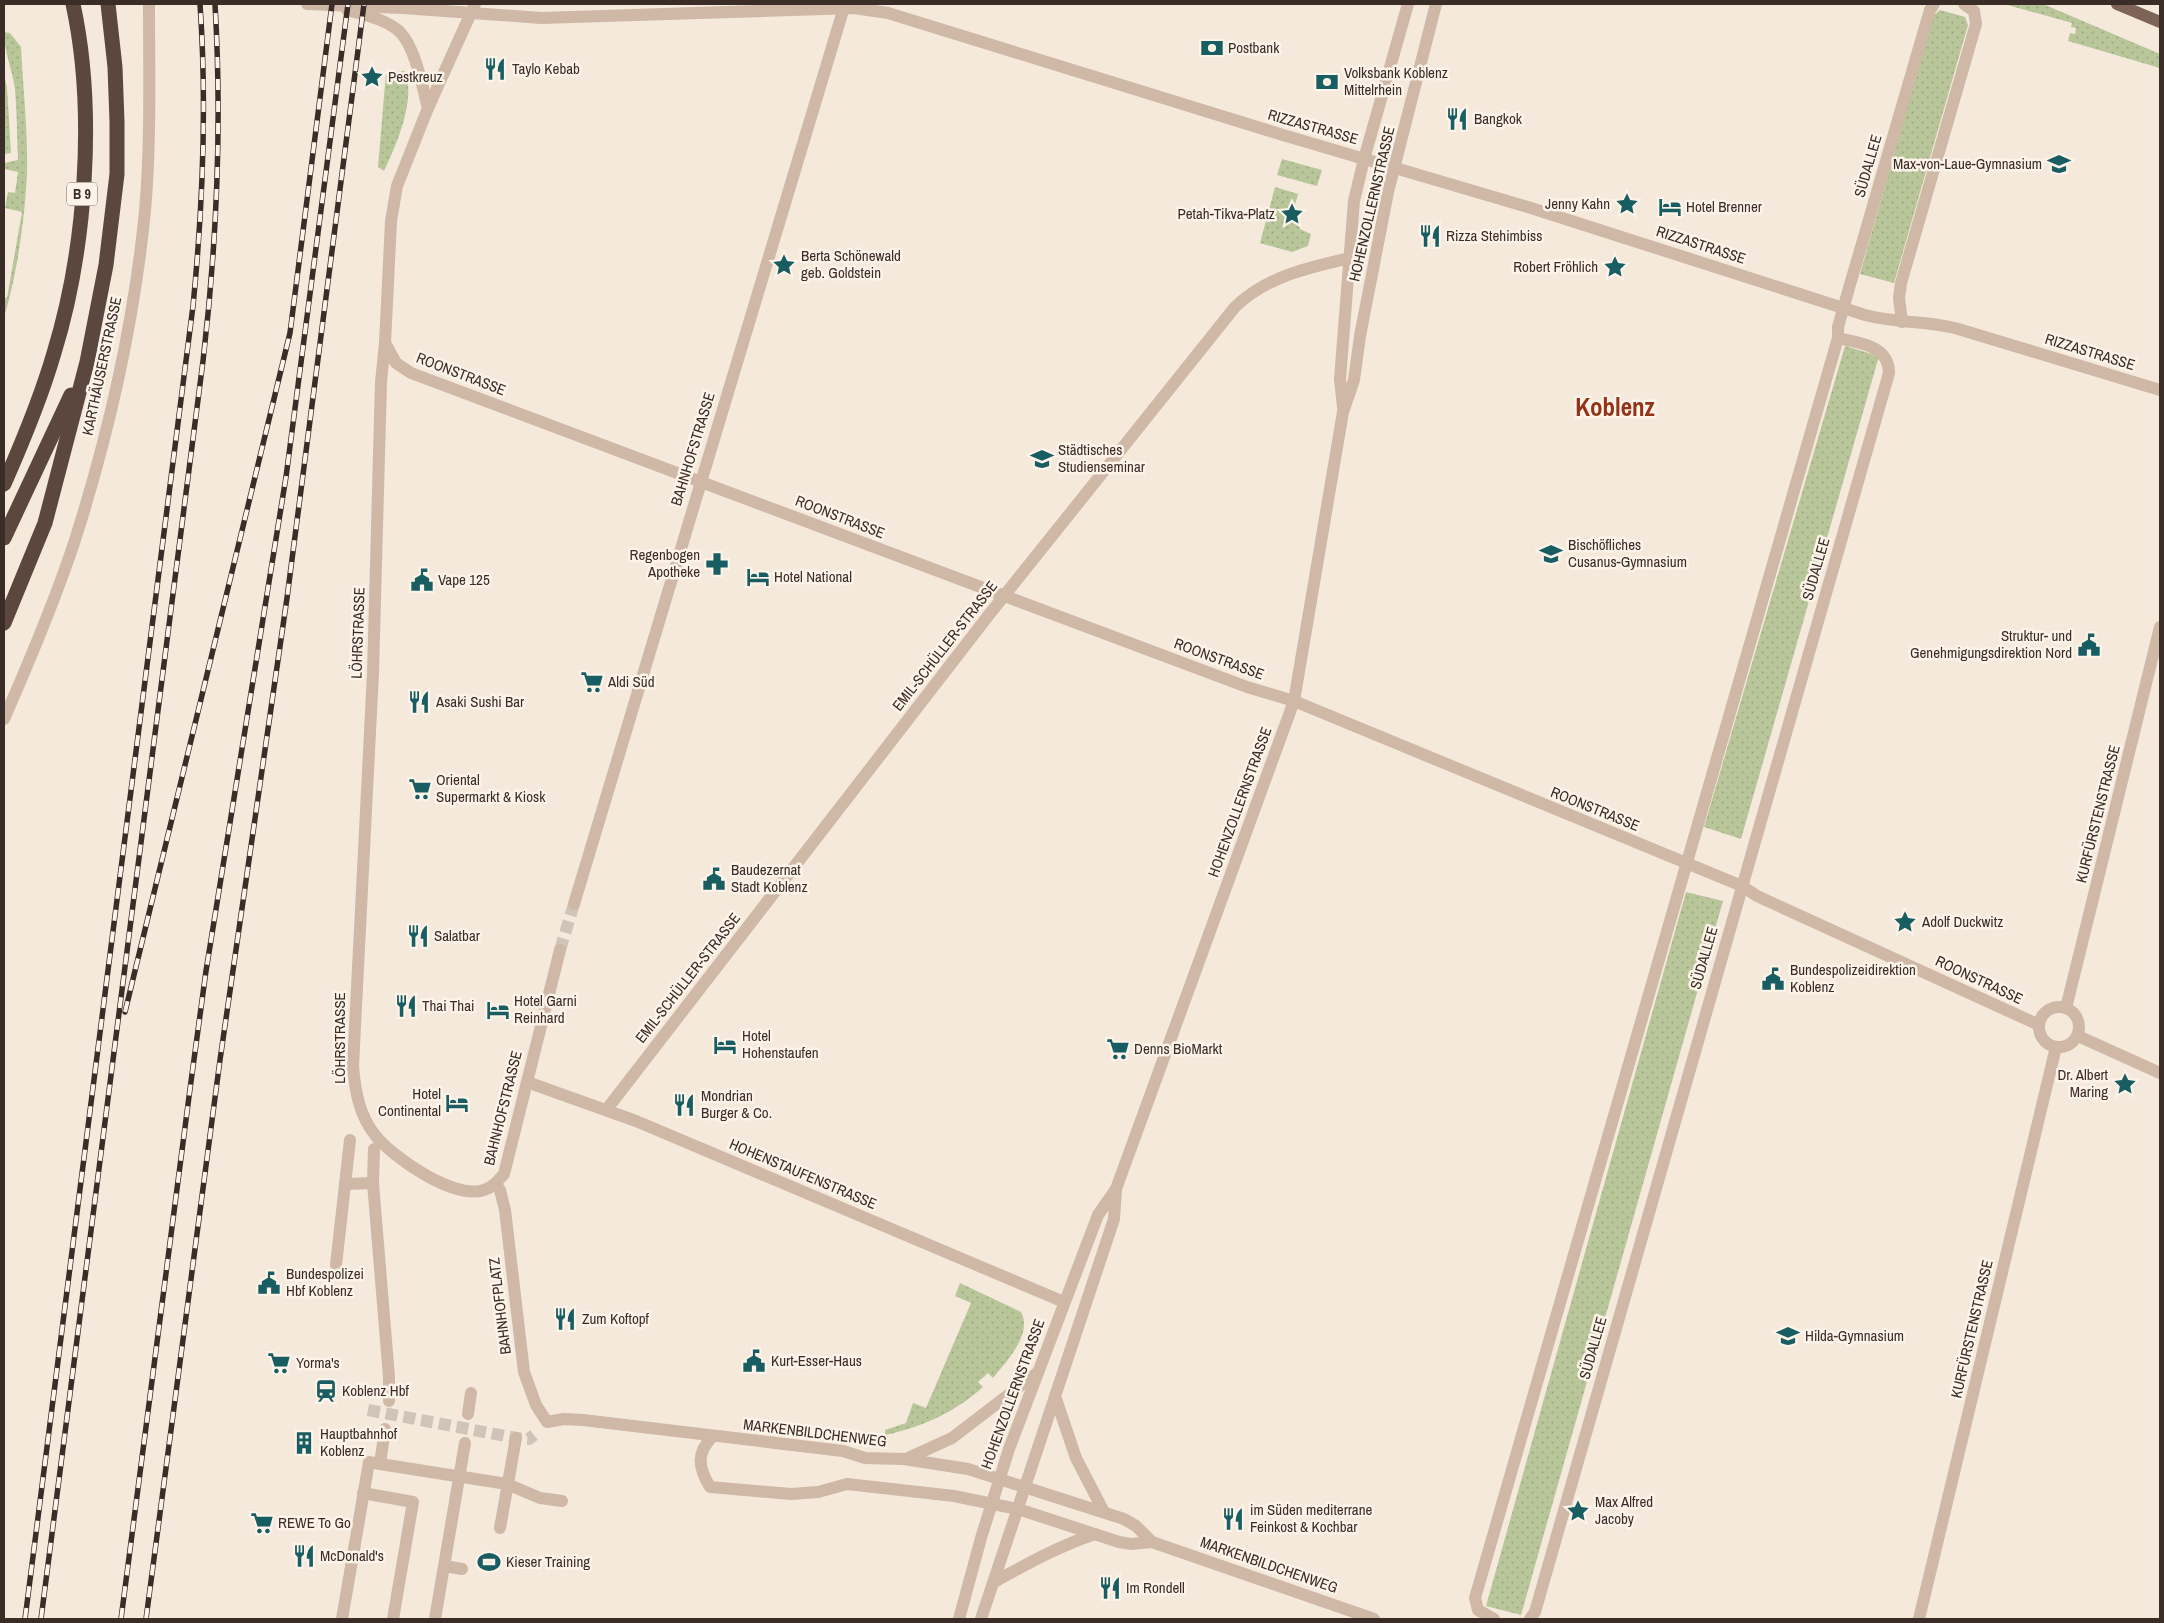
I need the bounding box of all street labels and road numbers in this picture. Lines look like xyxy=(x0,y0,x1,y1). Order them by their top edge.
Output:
street label: RIZZASTRASSE xyxy=(1266,104,1361,149)
street label: HOHENZOLLERNSTRASSE xyxy=(1343,124,1400,284)
street label: SÜDALLEE xyxy=(1849,132,1886,200)
road number: B 9 xyxy=(67,182,97,205)
street label: RIZZASTRASSE xyxy=(1654,220,1749,269)
street label: KARTHÄUSERSTRASSE xyxy=(77,295,126,437)
street label: RIZZASTRASSE xyxy=(2043,328,2138,375)
street label: ROONSTRASSE xyxy=(413,347,509,400)
street label: BAHNHOFSTRASSE xyxy=(665,390,720,508)
street label: ROONSTRASSE xyxy=(792,490,888,543)
street label: SÜDALLEE xyxy=(1797,535,1834,603)
street label: EMIL-SCHÜLLER-STRASSE xyxy=(887,576,1002,715)
street label: LÖHRSTRASSE xyxy=(345,587,370,679)
street label: ROONSTRASSE xyxy=(1171,633,1267,685)
street label: HOHENZOLLERNSTRASSE xyxy=(1203,724,1277,880)
street label: KURFÜRSTENSTRASSE xyxy=(2070,743,2125,885)
street label: ROONSTRASSE xyxy=(1548,781,1643,836)
street label: EMIL-SCHÜLLER-STRASSE xyxy=(630,908,745,1047)
street label: SÜDALLEE xyxy=(1685,924,1722,992)
street label: ROONSTRASSE xyxy=(1932,950,2026,1009)
street label: LÖHRSTRASSE xyxy=(329,992,350,1084)
street label: BAHNHOFSTRASSE xyxy=(478,1048,527,1167)
street label: HOHENSTAUFENSTRASSE xyxy=(726,1133,880,1214)
street label: BAHNHOFPLATZ xyxy=(483,1256,516,1356)
street label: KURFÜRSTENSTRASSE xyxy=(1945,1258,1998,1400)
street label: SÜDALLEE xyxy=(1574,1314,1611,1382)
street label: HOHENZOLLERNSTRASSE xyxy=(976,1316,1050,1472)
street label: MARKENBILDCHENWEG xyxy=(742,1413,888,1452)
street label: MARKENBILDCHENWEG xyxy=(1198,1531,1341,1598)

